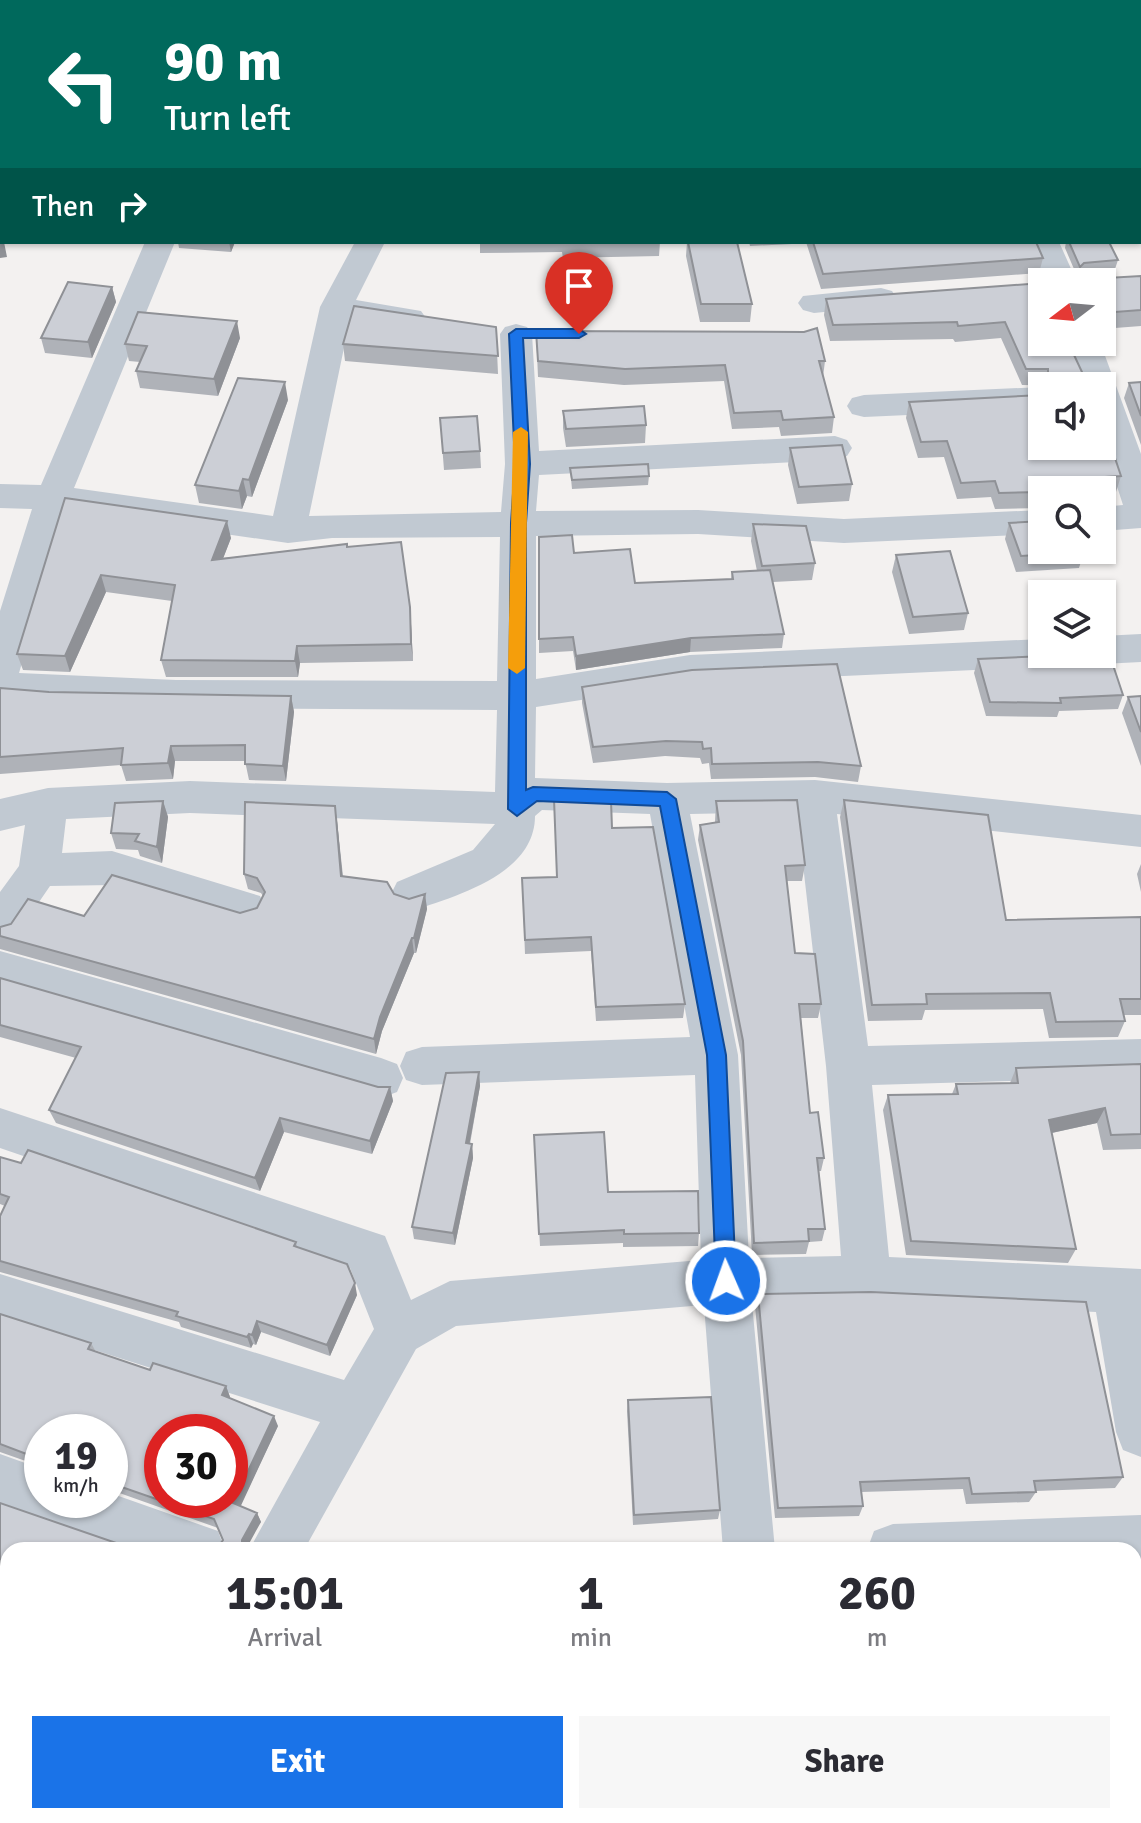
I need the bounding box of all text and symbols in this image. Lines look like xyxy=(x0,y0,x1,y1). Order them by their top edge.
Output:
text: 90 m xyxy=(164,27,282,96)
icon: left xyxy=(32,32,136,136)
text: Turn left xyxy=(164,96,291,141)
icon: right xyxy=(110,184,154,228)
text: Then xyxy=(32,188,94,225)
pin xyxy=(545,252,613,334)
icon: arrive xyxy=(557,264,601,308)
north arrow xyxy=(1028,268,1116,356)
map controls xyxy=(1028,268,1116,668)
button: sound xyxy=(1028,372,1116,460)
button: search xyxy=(1028,476,1116,564)
button: layers xyxy=(1028,580,1116,668)
position arrow xyxy=(684,1239,768,1323)
speed limit sign: 30 xyxy=(144,1414,248,1518)
text: 19 xyxy=(54,1431,98,1481)
text: km/h xyxy=(53,1473,99,1498)
text: 15:01 xyxy=(226,1564,344,1623)
text: 1 xyxy=(578,1564,604,1623)
text: 260 xyxy=(838,1564,916,1623)
text: Arrival xyxy=(248,1622,322,1654)
text: min xyxy=(570,1622,612,1654)
text: m xyxy=(867,1622,887,1654)
button: Exit xyxy=(32,1716,563,1808)
button: Share xyxy=(579,1716,1110,1808)

